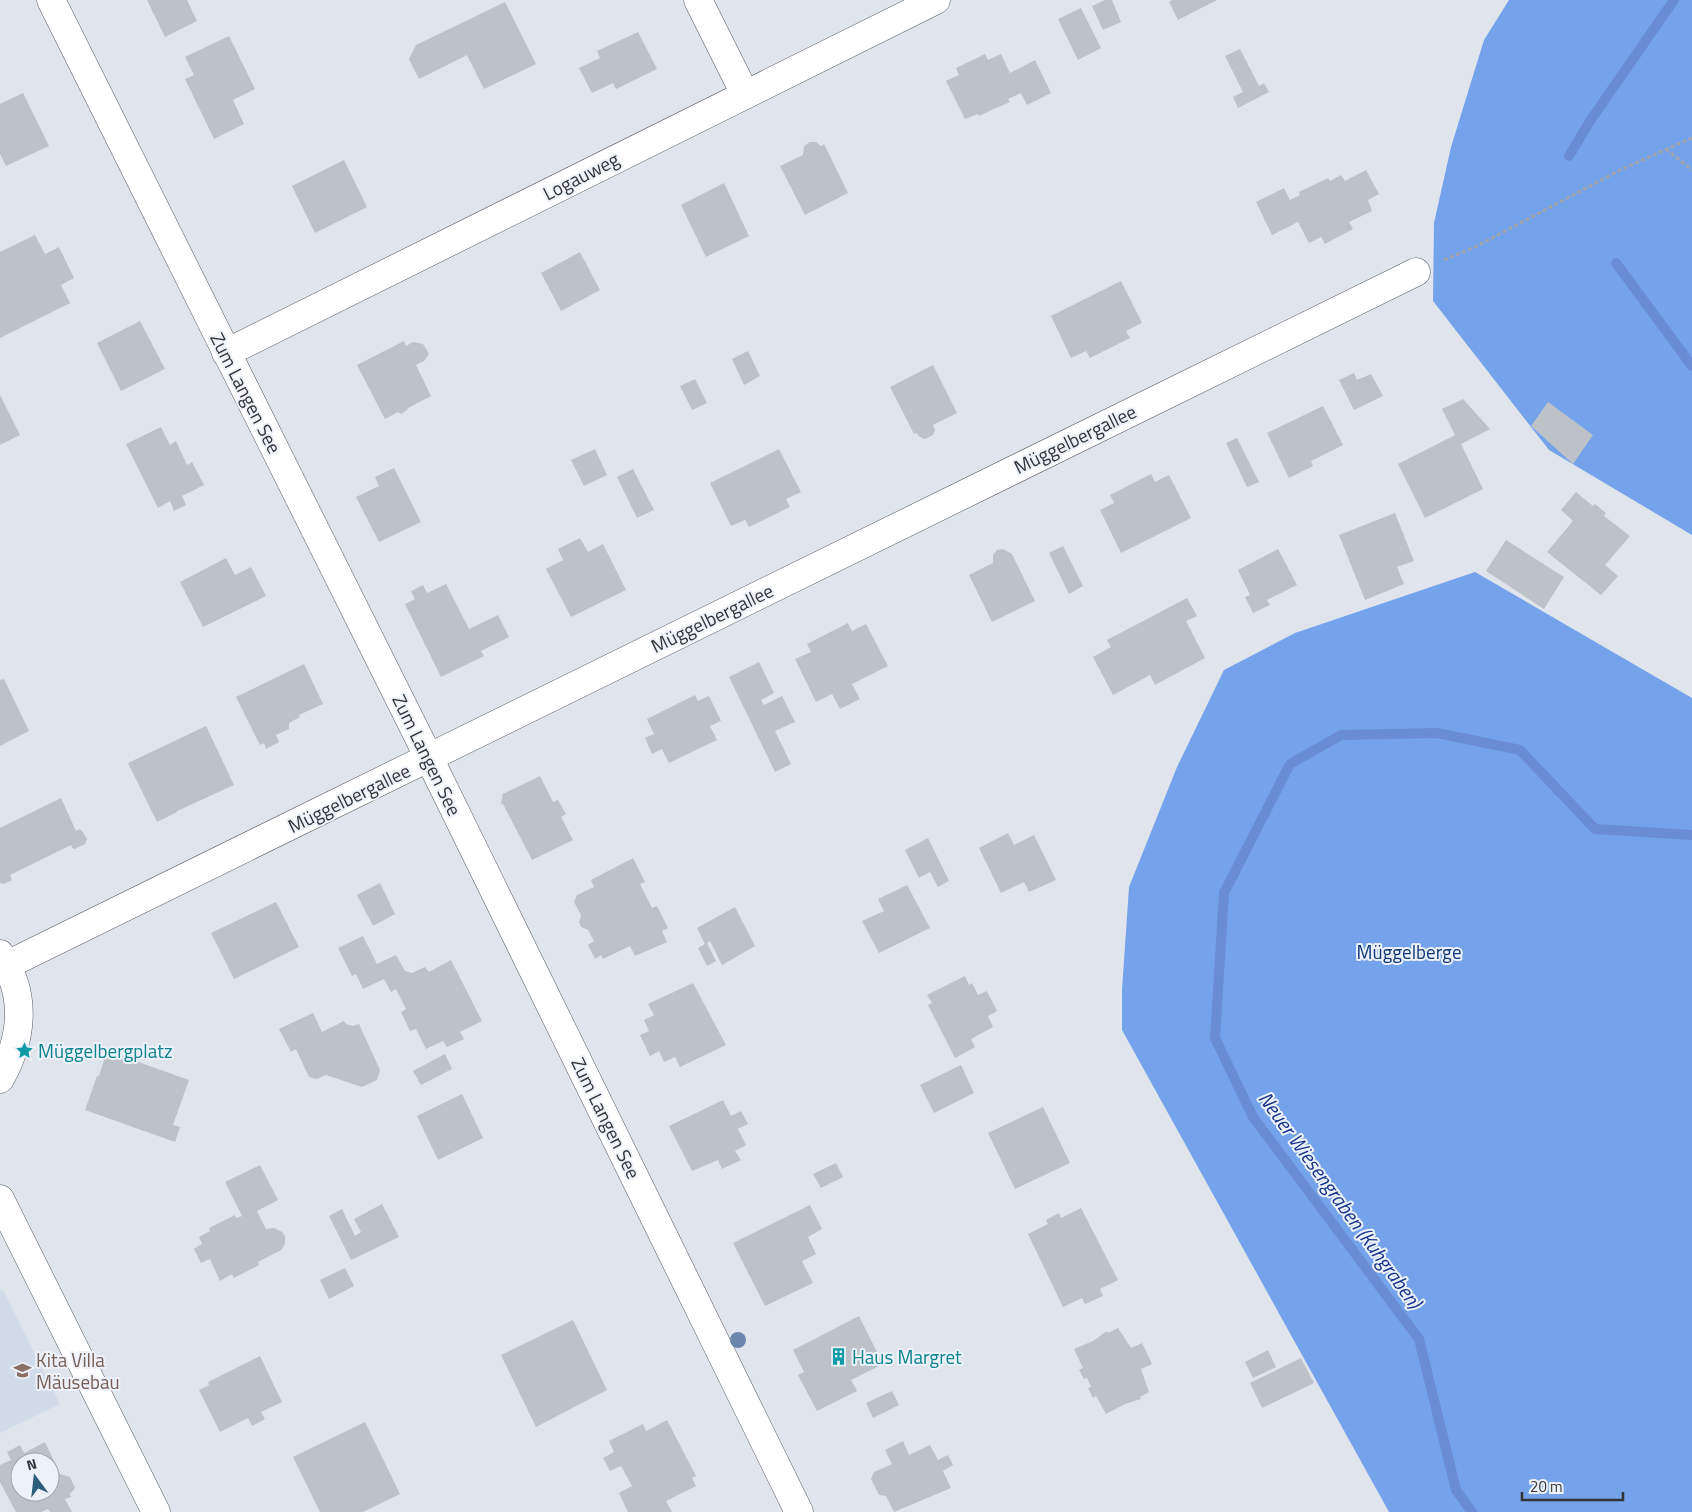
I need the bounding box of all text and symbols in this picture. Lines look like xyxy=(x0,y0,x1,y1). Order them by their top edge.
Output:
street label: Logauweg xyxy=(538,144,624,207)
street label: Zum Langen See xyxy=(204,327,289,458)
street label: Müggelbergallee xyxy=(1009,396,1141,481)
street label: Müggelbergallee xyxy=(646,575,778,660)
street label: Zum Langen See xyxy=(385,689,469,821)
street label: Müggelbergallee xyxy=(283,755,415,840)
park label: Müggelberge xyxy=(1357,937,1461,966)
place label: Müggelbergplatz xyxy=(38,1036,173,1065)
place icon: Müggelbergplatz xyxy=(14,1041,34,1061)
street label: Zum Langen See xyxy=(564,1052,648,1184)
water label: Neuer Wiesengraben (Kuhgraben) xyxy=(1251,1085,1431,1316)
place label: Haus Margret xyxy=(852,1342,962,1371)
place label: Kita Villa Mäusebau xyxy=(36,1345,120,1396)
building icon: Haus Margret xyxy=(828,1347,848,1367)
school or university icon: Kita Villa Mäusebau xyxy=(12,1361,32,1381)
north arrow xyxy=(10,1452,60,1502)
text: N xyxy=(24,1453,39,1475)
scale bar xyxy=(1522,1470,1623,1502)
text: 20 m xyxy=(1530,1475,1563,1498)

